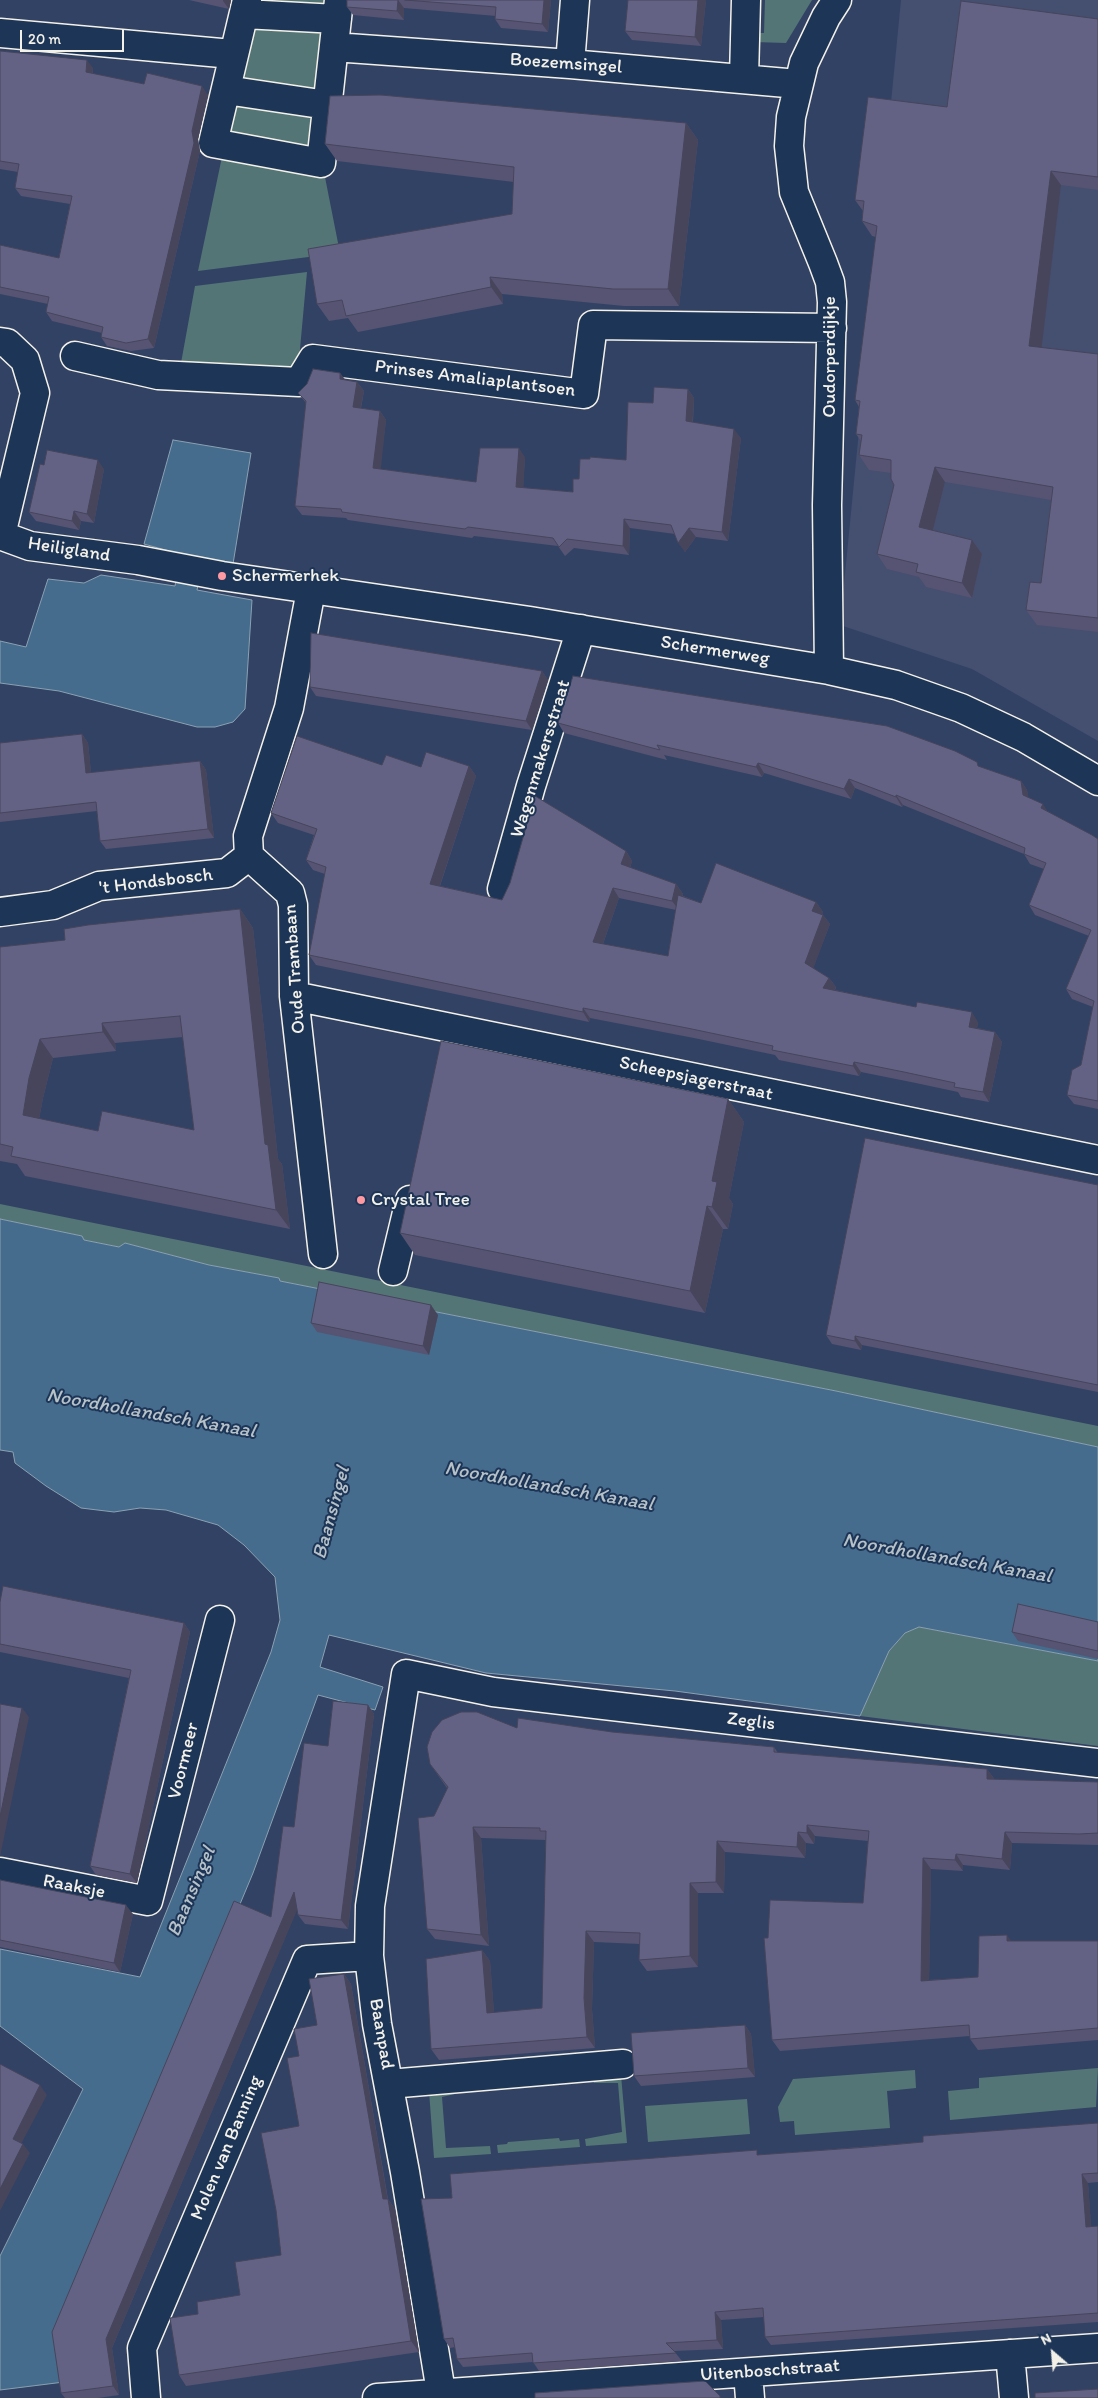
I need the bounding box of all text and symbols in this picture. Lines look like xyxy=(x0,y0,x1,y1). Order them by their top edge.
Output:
scale bar xyxy=(22,20,126,52)
text: 20 m xyxy=(28,30,61,48)
street label: Boezemsingel xyxy=(509,49,623,79)
street label: Oudorperdijkje xyxy=(819,296,841,418)
street label: Prinses Amaliaplantsoen xyxy=(373,355,577,403)
street label: Heiligland xyxy=(26,532,112,568)
place label: Schermerhek xyxy=(232,565,339,587)
marker: Schermerhek xyxy=(216,570,228,582)
street label: Schermerweg xyxy=(659,631,771,671)
street label: Wagenmakersstraat xyxy=(506,677,576,841)
street label: 't Hondsbosch xyxy=(98,864,214,900)
street label: Oude Trambaan xyxy=(279,903,311,1035)
street label: Scheepsjagerstraat xyxy=(617,1052,775,1106)
place label: Crystal Tree xyxy=(371,1189,470,1211)
marker: Crystal Tree xyxy=(355,1194,367,1206)
water label: Noordhollandsch Kanaal xyxy=(45,1384,257,1444)
water label: Noordhollandsch Kanaal xyxy=(443,1457,655,1517)
water label: Baansingel xyxy=(308,1464,356,1562)
water label: Noordhollandsch Kanaal xyxy=(841,1529,1053,1589)
street label: Zeglis xyxy=(726,1708,776,1736)
street label: Voormeer xyxy=(163,1720,205,1802)
water label: Baansingel xyxy=(162,1843,222,1941)
street label: Raaksje xyxy=(41,1870,107,1904)
street label: Baanpad xyxy=(364,1997,398,2071)
street label: Molen van Banning xyxy=(186,2072,268,2224)
north arrow xyxy=(1028,2328,1078,2378)
text: N xyxy=(1038,2329,1054,2349)
street label: Uitenboschstraat xyxy=(699,2355,841,2387)

